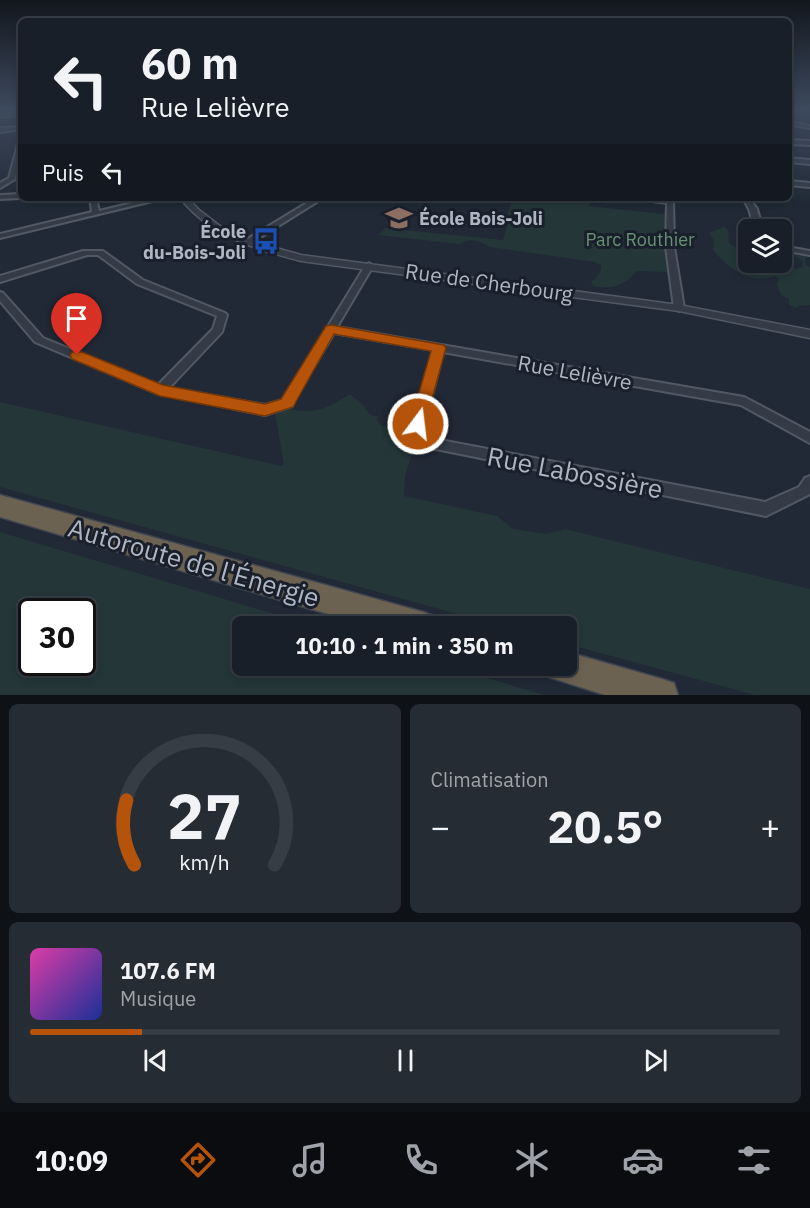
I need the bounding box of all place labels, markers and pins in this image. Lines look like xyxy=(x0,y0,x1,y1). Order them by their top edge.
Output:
school or university icon: École Bois-Joli xyxy=(384,203,414,233)
place label: École Bois-Joli xyxy=(419,206,543,230)
place label: École du-Bois-Joli xyxy=(143,219,246,264)
bus stop icon: École du-Bois-Joli xyxy=(251,226,281,256)
pin xyxy=(51,293,102,355)

